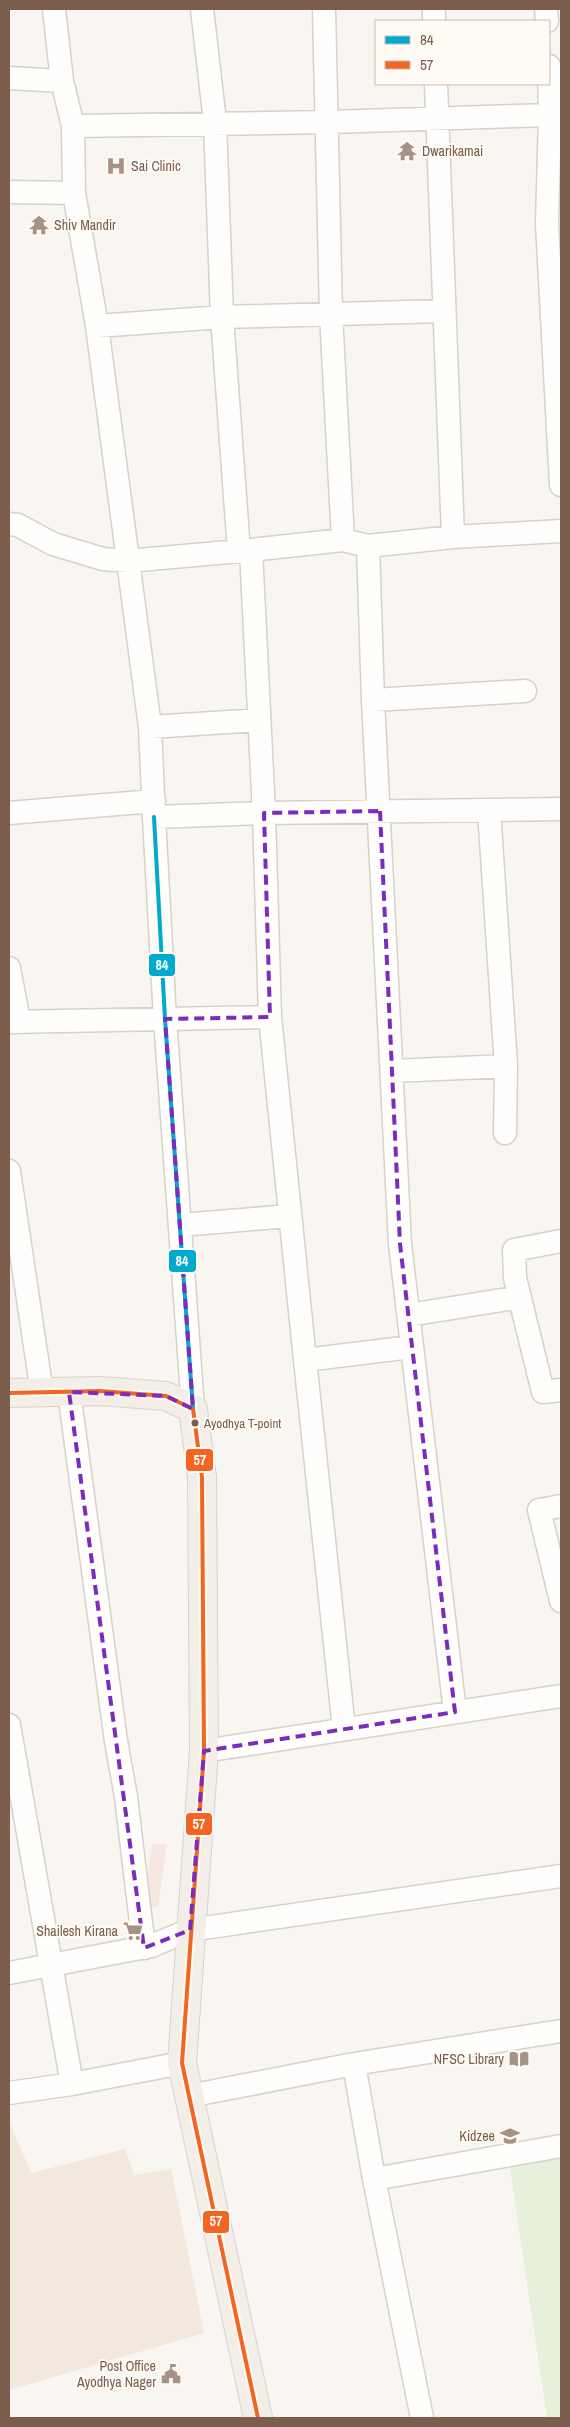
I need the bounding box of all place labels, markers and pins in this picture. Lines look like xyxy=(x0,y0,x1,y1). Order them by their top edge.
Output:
temple icon: Dwarikamai xyxy=(396,140,418,162)
place label: Dwarikamai xyxy=(422,142,483,160)
hospital icon: Sai Clinic xyxy=(105,155,127,177)
place label: Sai Clinic xyxy=(131,157,181,175)
temple icon: Shiv Mandir xyxy=(28,214,50,236)
place label: Shiv Mandir xyxy=(54,216,116,234)
place label: Ayodhya T-point xyxy=(203,1415,281,1432)
marker: Ayodhya T-point xyxy=(190,1418,200,1428)
supermarket icon: Shailesh Kirana xyxy=(122,1920,144,1942)
place label: Shailesh Kirana xyxy=(36,1922,119,1940)
library icon: NFSC Library xyxy=(508,2048,530,2070)
place label: NFSC Library xyxy=(434,2050,504,2068)
school or university icon: Kidzee xyxy=(499,2125,521,2147)
place label: Kidzee xyxy=(459,2127,495,2145)
place label: Post Office Ayodhya Nager xyxy=(76,2357,156,2391)
public building icon: Post Office Ayodhya Nager xyxy=(160,2363,182,2385)

